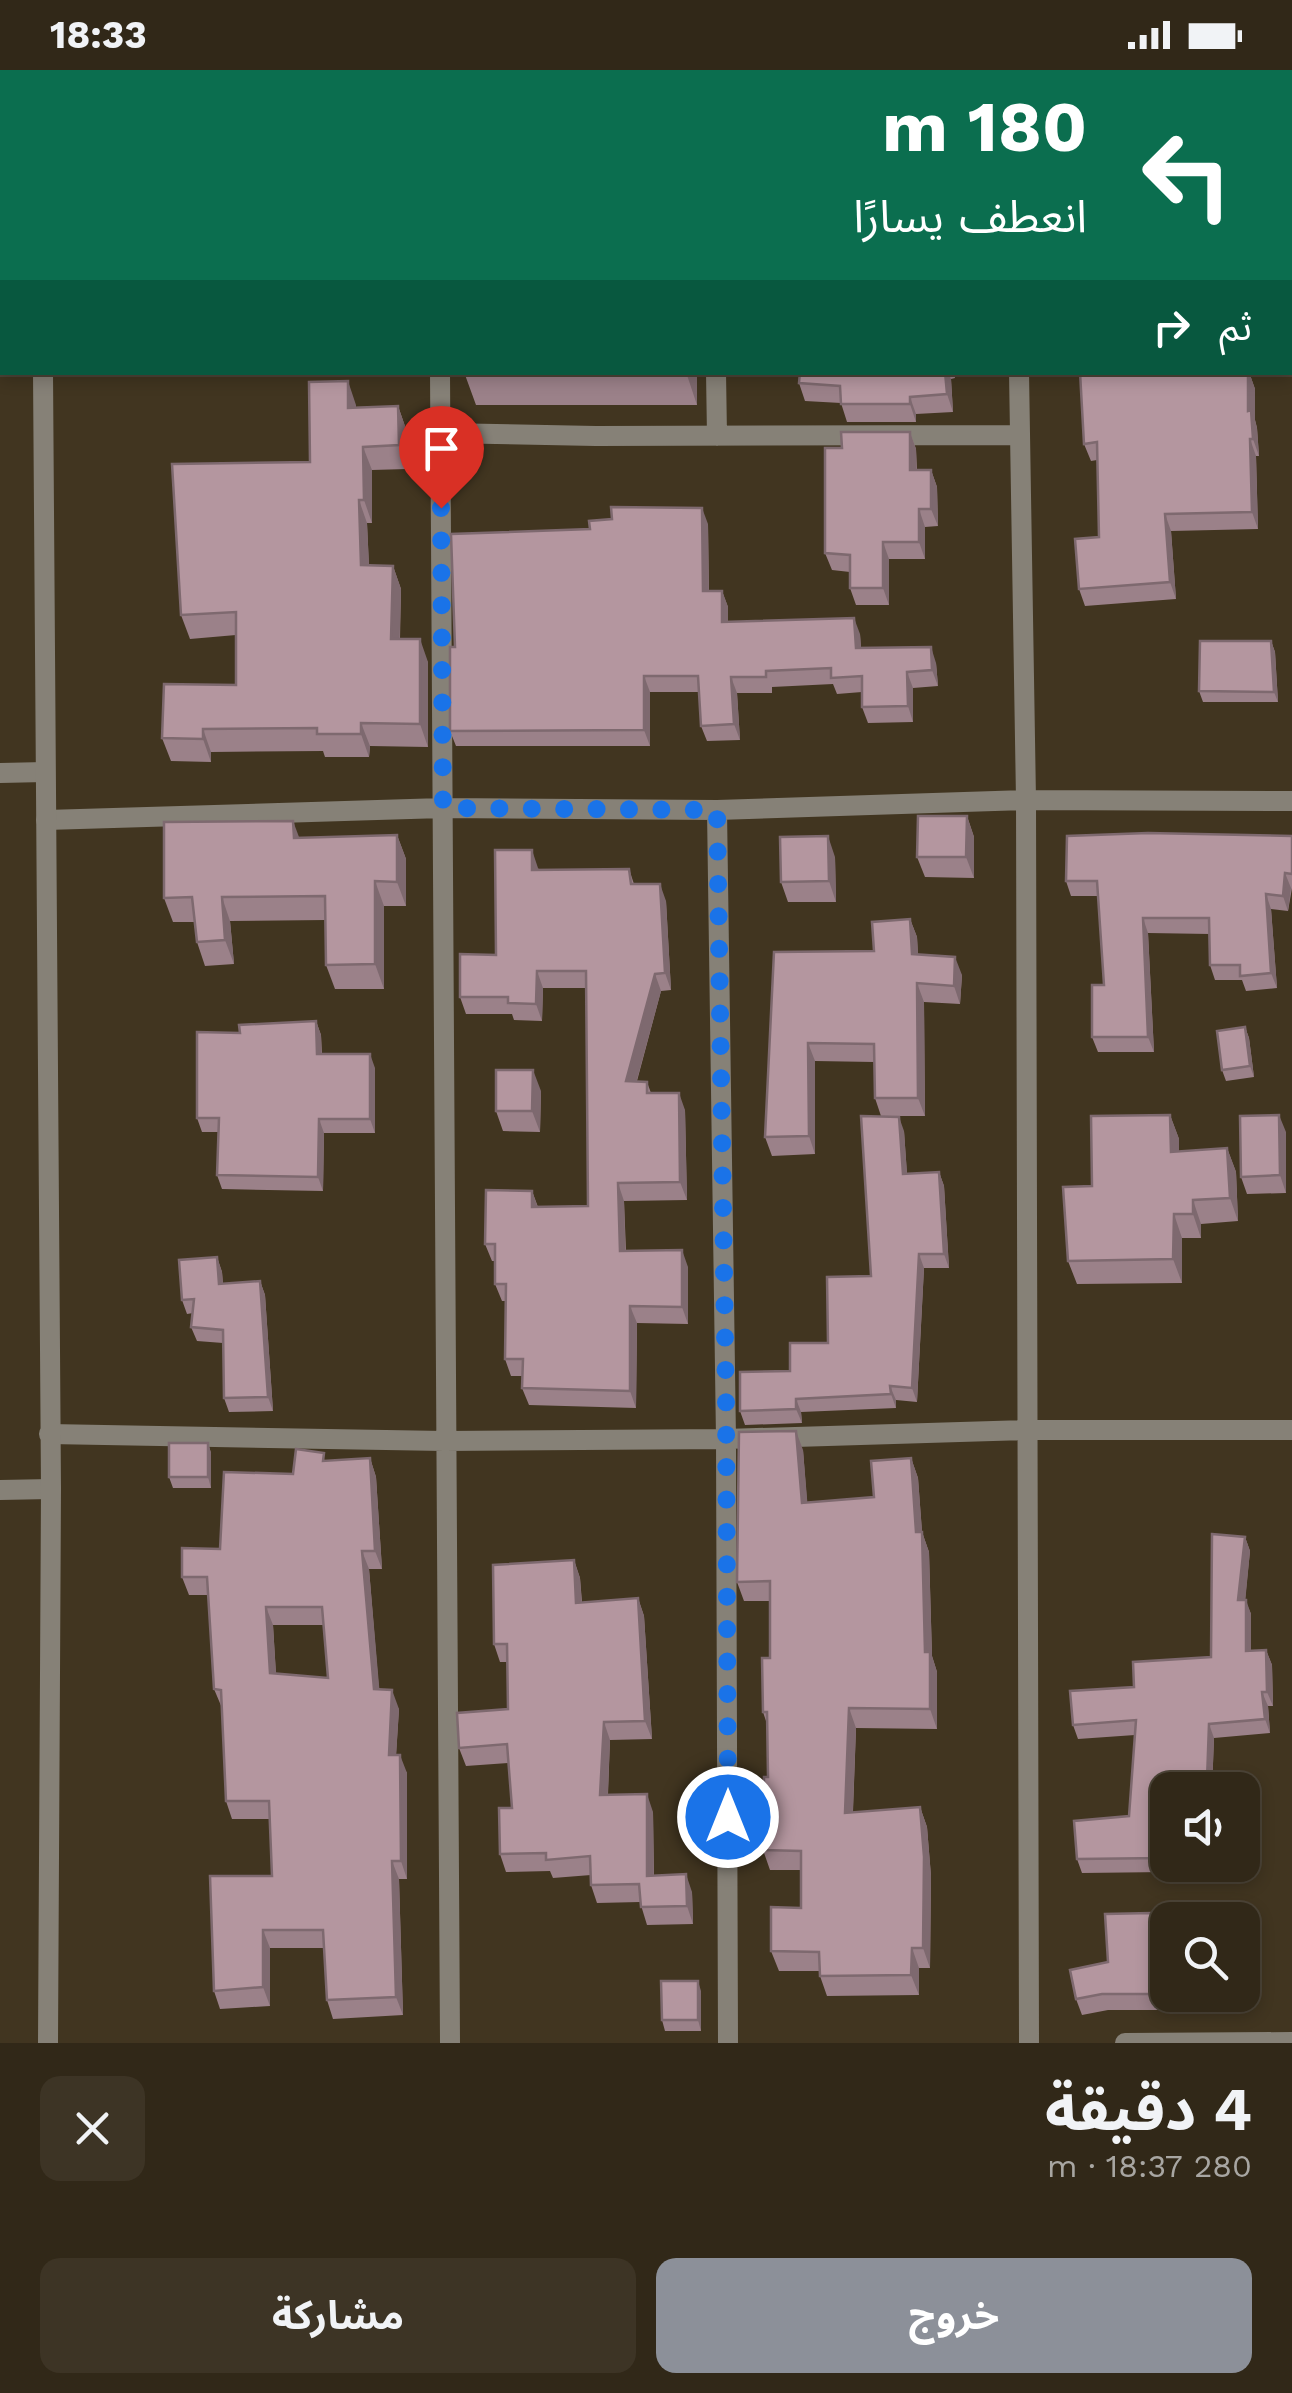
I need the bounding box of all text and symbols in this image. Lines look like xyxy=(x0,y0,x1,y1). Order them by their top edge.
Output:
text: 18:33 xyxy=(50,13,147,57)
text: 180 m xyxy=(882,86,1087,168)
icon: left xyxy=(1122,110,1252,240)
text: انعطف يسارًا xyxy=(853,190,1087,243)
icon: right xyxy=(1144,300,1199,355)
text: ثم xyxy=(1219,305,1252,349)
pin xyxy=(399,406,484,509)
icon: arrive xyxy=(414,421,469,476)
position arrow xyxy=(676,1765,780,1869)
map controls xyxy=(1150,1772,1260,2012)
button: sound xyxy=(1150,1772,1260,1882)
button: search xyxy=(1150,1902,1260,2012)
text: 4 دقيقة xyxy=(1045,2074,1252,2145)
button: close xyxy=(40,2076,145,2181)
text: 280 m · 18:37 xyxy=(1047,2147,1252,2185)
button: مشاركة xyxy=(40,2258,636,2373)
button: خروج xyxy=(656,2258,1252,2373)

